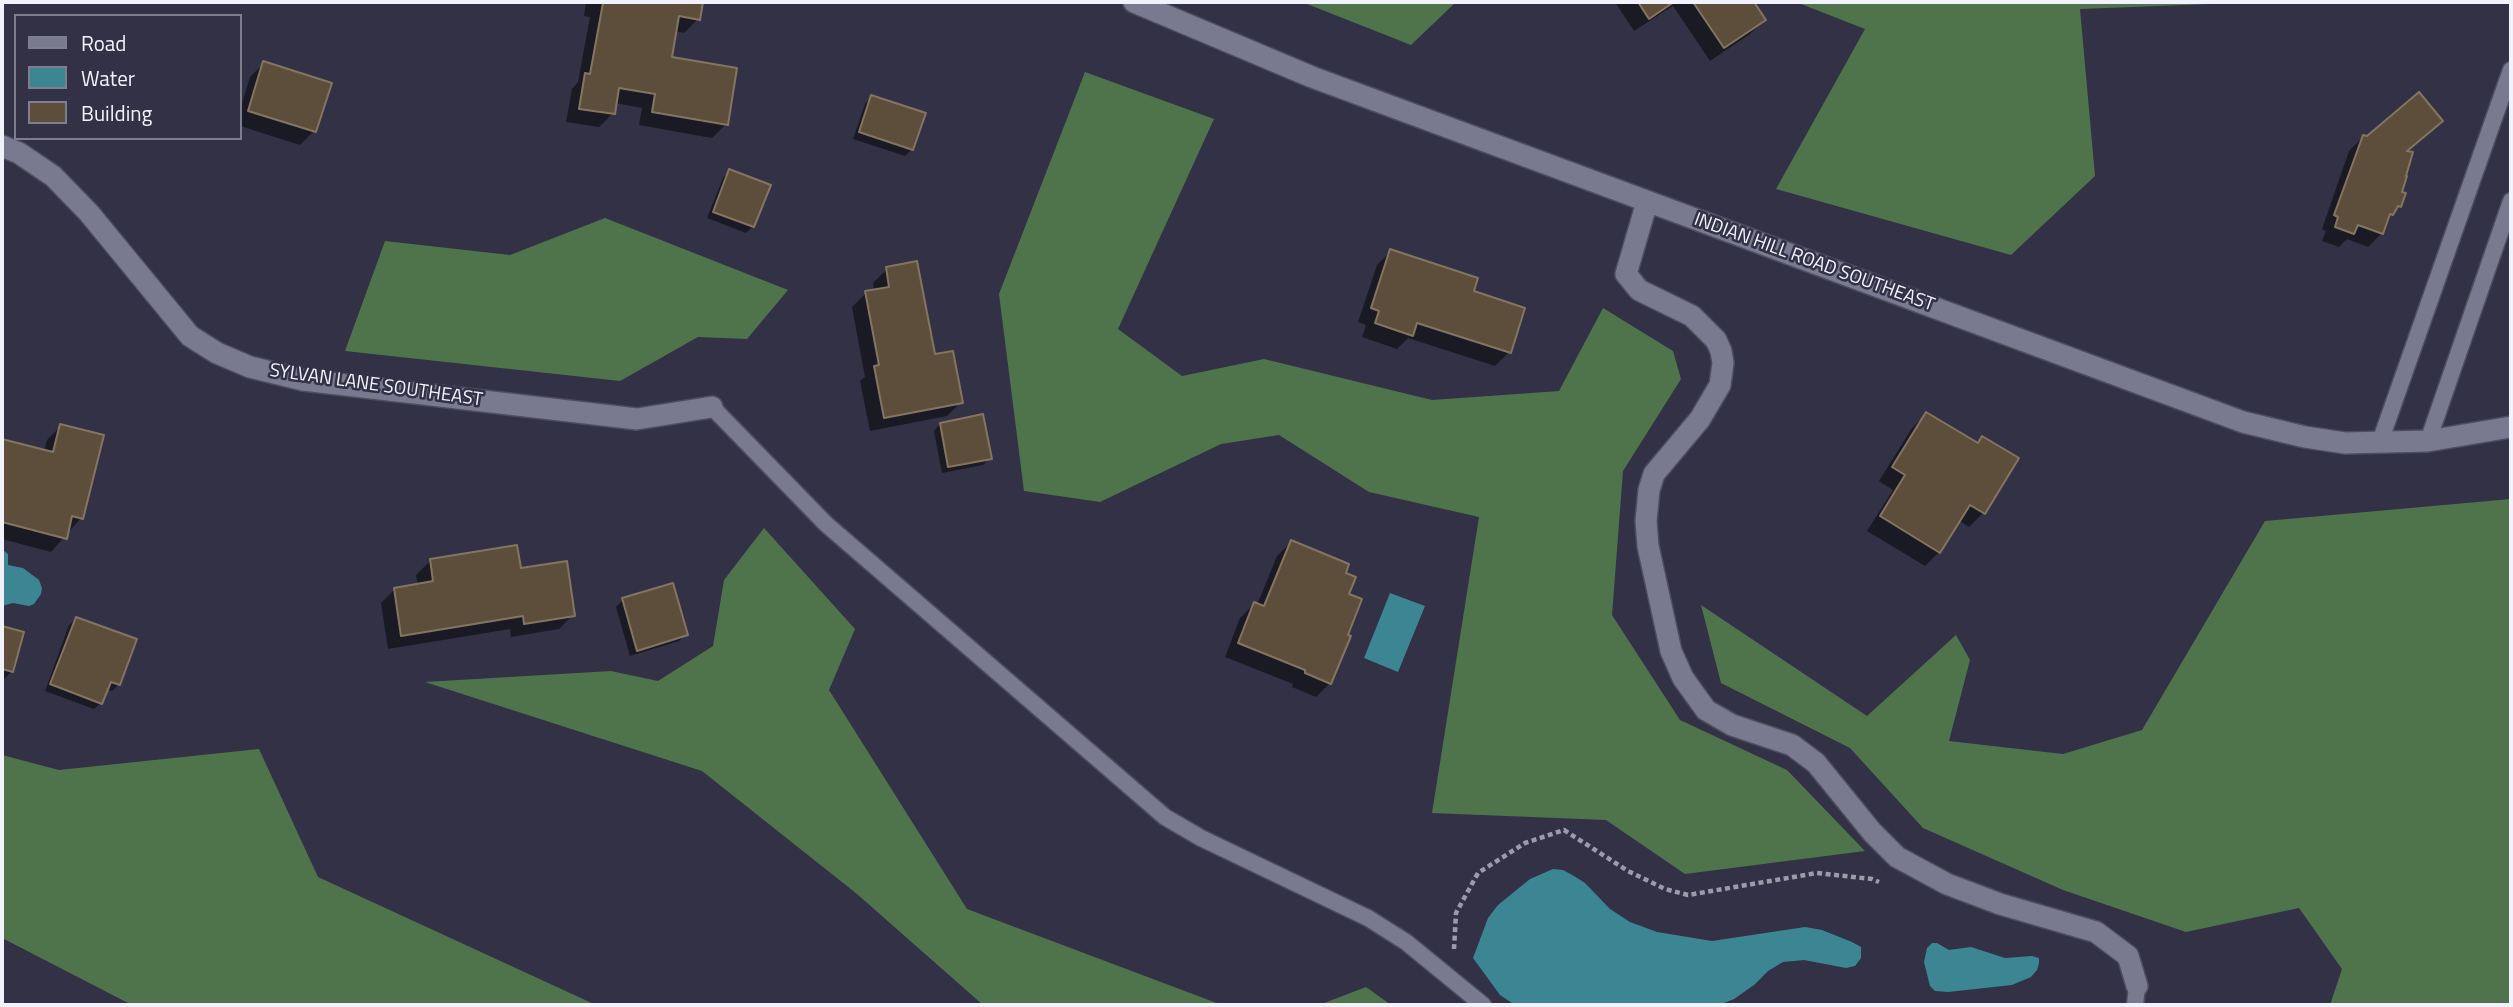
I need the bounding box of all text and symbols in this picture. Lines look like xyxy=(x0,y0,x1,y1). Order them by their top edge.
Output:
legend xyxy=(14,14,242,140)
text: Road xyxy=(81,27,126,59)
text: Water xyxy=(81,62,135,94)
text: Building xyxy=(81,97,152,129)
street label: INDIAN HILL ROAD SOUTHEAST xyxy=(1691,209,1937,317)
street label: SYLVAN LANE SOUTHEAST xyxy=(268,360,484,412)

